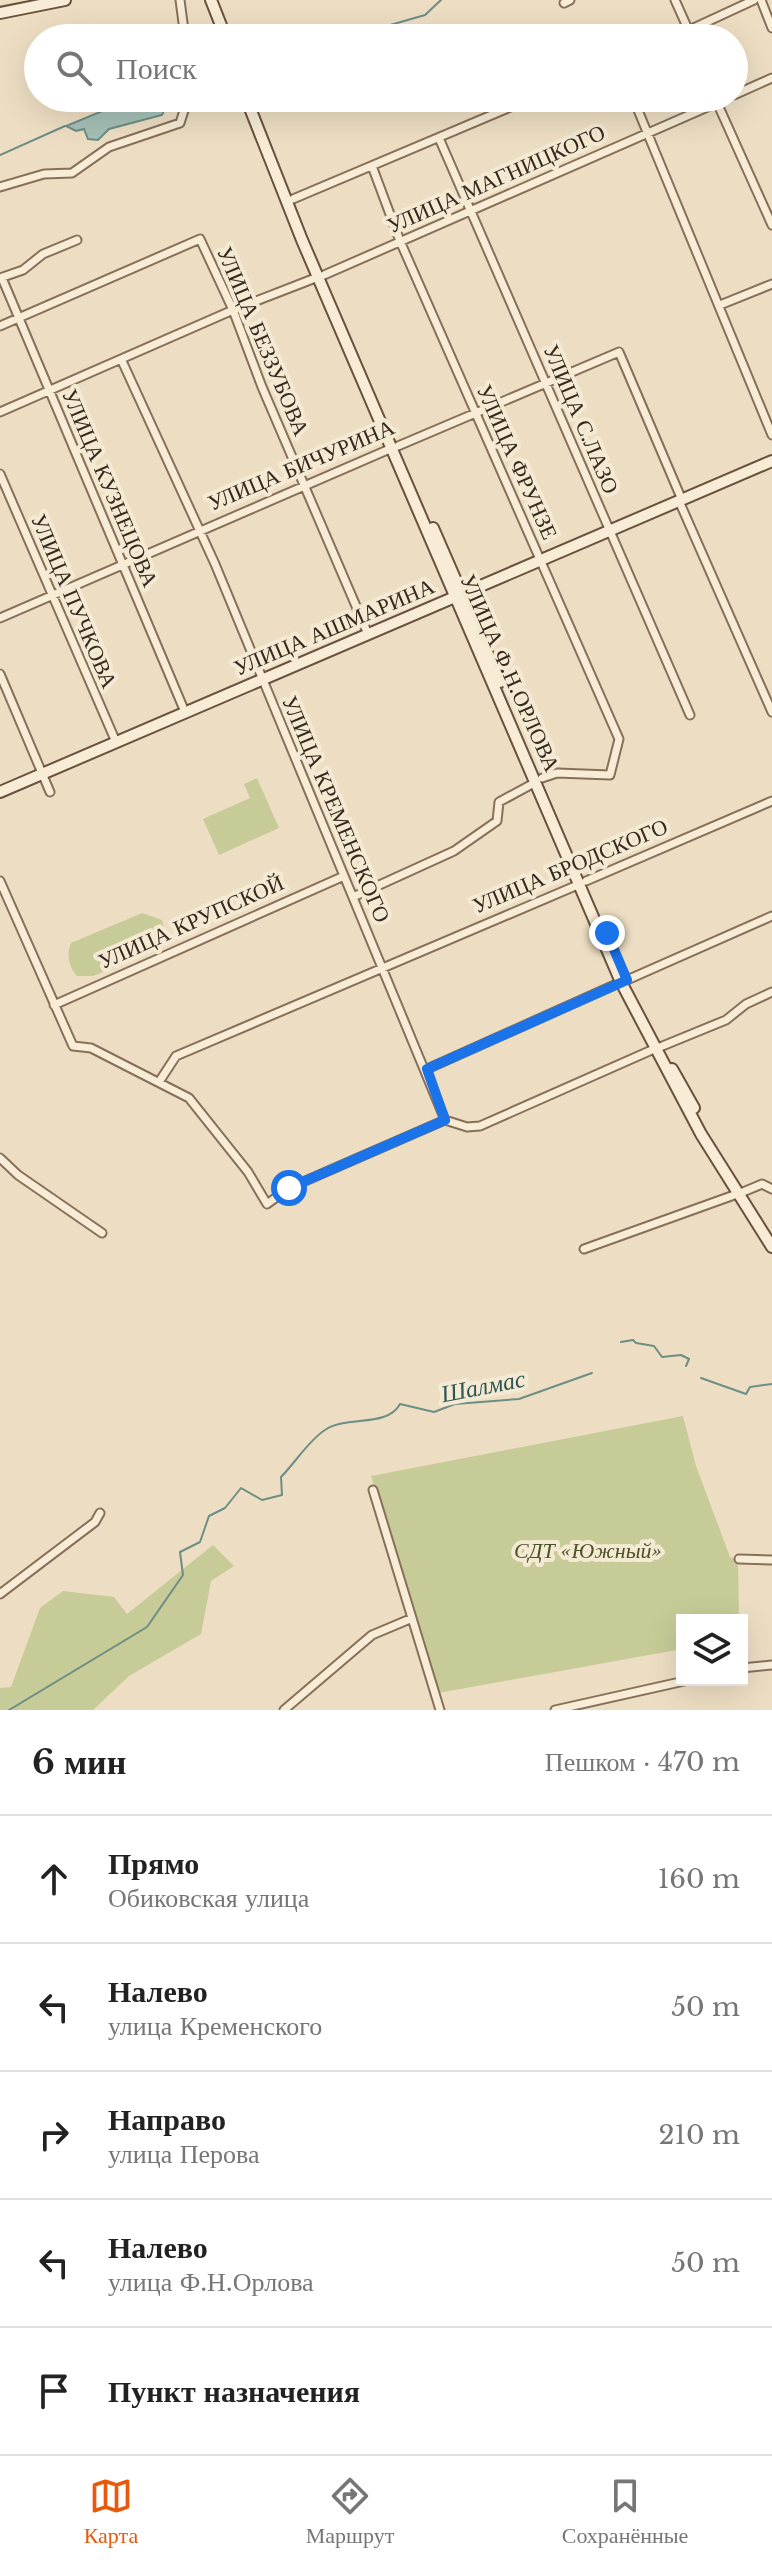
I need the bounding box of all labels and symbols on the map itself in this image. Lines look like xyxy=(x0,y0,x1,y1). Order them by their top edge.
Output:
street label: УЛИЦА МАГНИЦКОГО xyxy=(383,119,609,239)
street label: УЛИЦА БЕЗЗУБОВА xyxy=(211,242,315,440)
street label: УЛИЦА С.ЛАЗО xyxy=(537,340,625,498)
street label: УЛИЦА ФРУНЗЕ xyxy=(471,380,563,544)
street label: УЛИЦА КУЗНЕЦОВА xyxy=(56,385,164,591)
street label: УЛИЦА БИЧУРИНА xyxy=(204,413,399,517)
street label: УЛИЦА ПУЧКОВА xyxy=(25,510,123,692)
street label: УЛИЦА Ф.Н.ОРЛОВА xyxy=(454,570,566,776)
street label: УЛИЦА АШМАРИНА xyxy=(230,572,439,682)
street label: УЛИЦА КРЕМЕНСКОГО xyxy=(276,691,396,927)
street label: УЛИЦА БРОДСКОГО xyxy=(468,813,672,919)
street label: УЛИЦА КРУПСКОЙ xyxy=(94,869,288,975)
route end xyxy=(589,915,625,951)
route start xyxy=(271,1170,307,1206)
water label: Шалмас xyxy=(437,1364,528,1409)
park label: СДТ «Южный» xyxy=(514,1537,662,1564)

